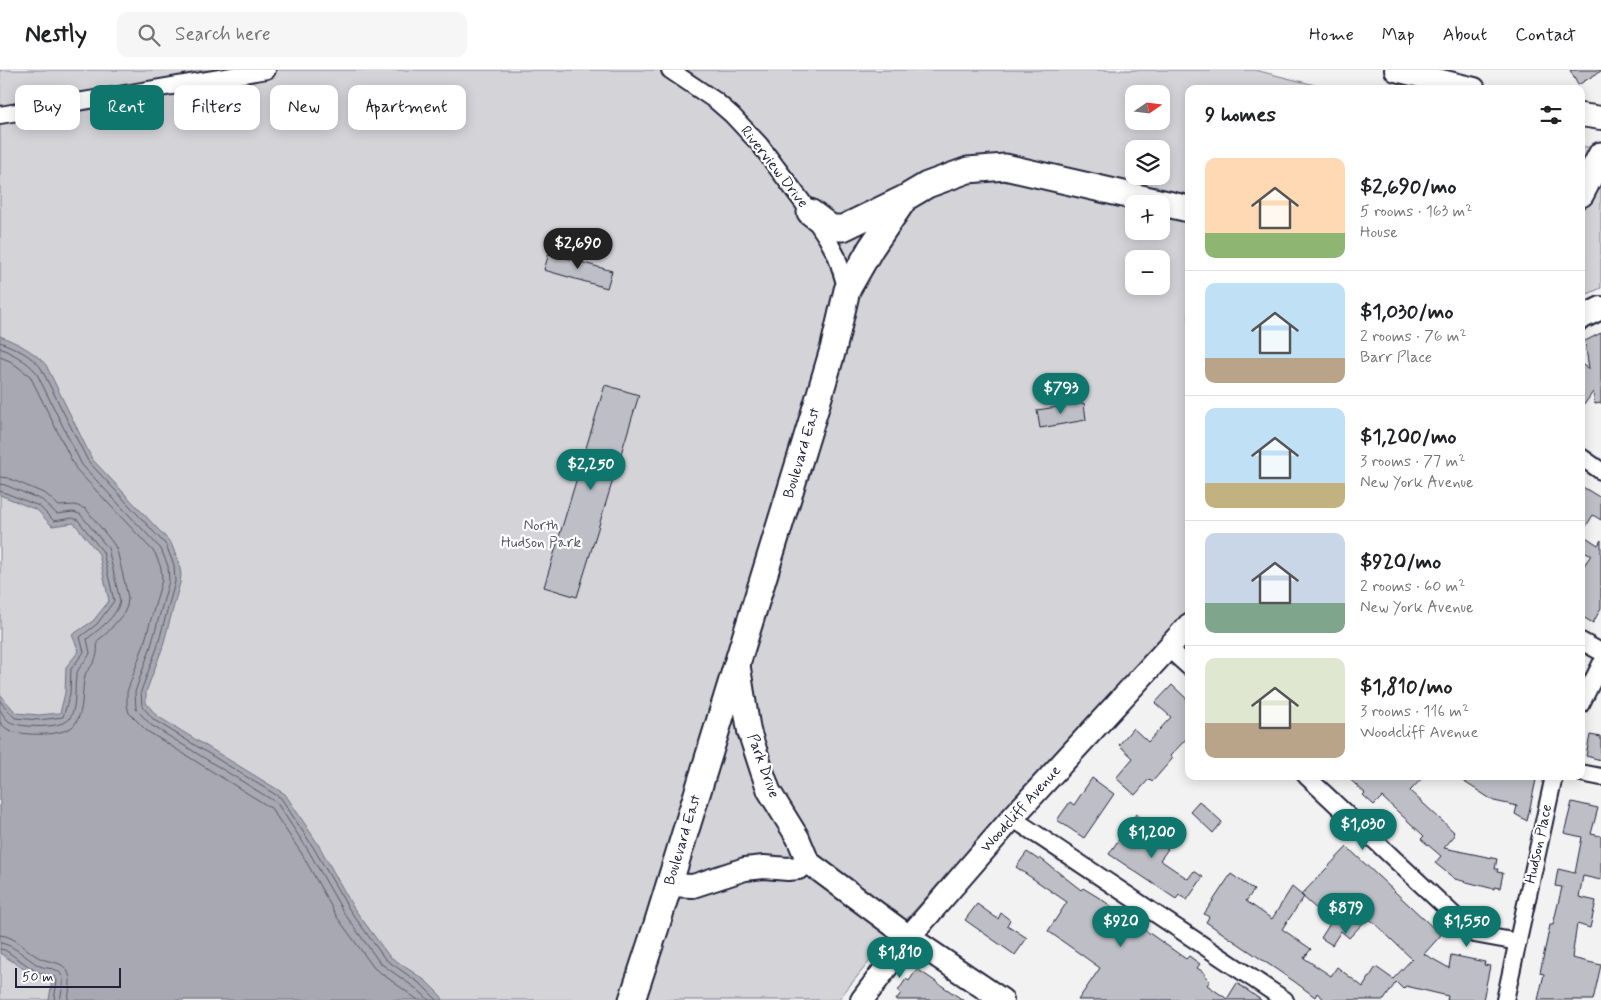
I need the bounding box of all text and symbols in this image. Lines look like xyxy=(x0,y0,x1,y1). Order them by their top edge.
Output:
search box xyxy=(117,12,467,57)
text: Nestly xyxy=(25,19,87,50)
icon: search xyxy=(135,21,163,49)
text: Search here xyxy=(175,22,271,47)
text: Home xyxy=(1309,23,1354,47)
text: Map xyxy=(1382,23,1415,47)
text: About xyxy=(1443,23,1487,47)
text: Contact xyxy=(1515,23,1576,47)
chip: Buy xyxy=(15,85,80,130)
chip: Rent xyxy=(90,85,164,130)
chip: Filters xyxy=(174,85,260,130)
chip: New xyxy=(270,85,338,130)
chip: Apartment xyxy=(348,85,466,130)
north arrow xyxy=(1125,85,1170,130)
map controls xyxy=(1125,85,1170,295)
text: 9 homes xyxy=(1205,101,1276,129)
icon: filters xyxy=(1537,101,1565,129)
street label: Riverview Drive xyxy=(736,122,813,212)
button: layers xyxy=(1125,140,1170,185)
text: $2,690/mo xyxy=(1360,173,1456,201)
icon: home xyxy=(1245,178,1305,238)
button: + xyxy=(1125,195,1170,240)
text: 5 rooms · 163 m² xyxy=(1360,201,1472,222)
text: House xyxy=(1360,222,1398,243)
pin: $2,690 xyxy=(537,228,619,270)
text: $2,690 xyxy=(555,233,601,254)
button: − xyxy=(1125,250,1170,295)
text: $1,030/mo xyxy=(1360,298,1453,326)
icon: home xyxy=(1245,303,1305,363)
text: 2 rooms · 76 m² xyxy=(1360,326,1467,347)
text: Barr Place xyxy=(1360,347,1432,368)
pin: $793 xyxy=(1031,372,1091,415)
text: $793 xyxy=(1043,378,1079,399)
street label: Boulevard East xyxy=(779,405,825,501)
text: $1,200/mo xyxy=(1360,423,1457,451)
icon: home xyxy=(1245,428,1305,488)
pin: $2,250 xyxy=(550,448,632,491)
text: 3 rooms · 77 m² xyxy=(1360,451,1465,472)
text: $2,250 xyxy=(567,454,615,475)
text: New York Avenue xyxy=(1360,472,1474,493)
park label: North Hudson Park xyxy=(501,516,582,553)
text: $920/mo xyxy=(1360,548,1441,576)
icon: home xyxy=(1245,553,1305,613)
text: 2 rooms · 60 m² xyxy=(1360,576,1465,597)
text: New York Avenue xyxy=(1360,597,1474,618)
text: $1,810/mo xyxy=(1360,673,1453,701)
icon: home xyxy=(1245,678,1305,738)
text: 3 rooms · 116 m² xyxy=(1360,701,1469,722)
text: Woodcliff Avenue xyxy=(1360,722,1479,743)
street label: Park Drive xyxy=(742,731,784,801)
street label: Woodcliff Avenue xyxy=(976,761,1066,857)
street label: Boulevard East xyxy=(660,792,706,888)
street label: Hudson Place xyxy=(1521,802,1557,886)
pin: $1,030 xyxy=(1322,808,1404,851)
text: $1,030 xyxy=(1341,814,1385,835)
pin: $1,200 xyxy=(1111,816,1193,859)
text: $1,200 xyxy=(1128,822,1176,843)
pin: $879 xyxy=(1316,892,1376,935)
text: $879 xyxy=(1329,898,1363,919)
pin: $920 xyxy=(1091,906,1151,948)
pin: $1,550 xyxy=(1426,906,1508,948)
text: $920 xyxy=(1103,911,1139,932)
text: $1,550 xyxy=(1444,911,1490,932)
pin: $1,810 xyxy=(859,936,941,979)
text: $1,810 xyxy=(878,942,922,963)
scale bar xyxy=(15,965,121,988)
text: 50 m xyxy=(22,968,53,986)

